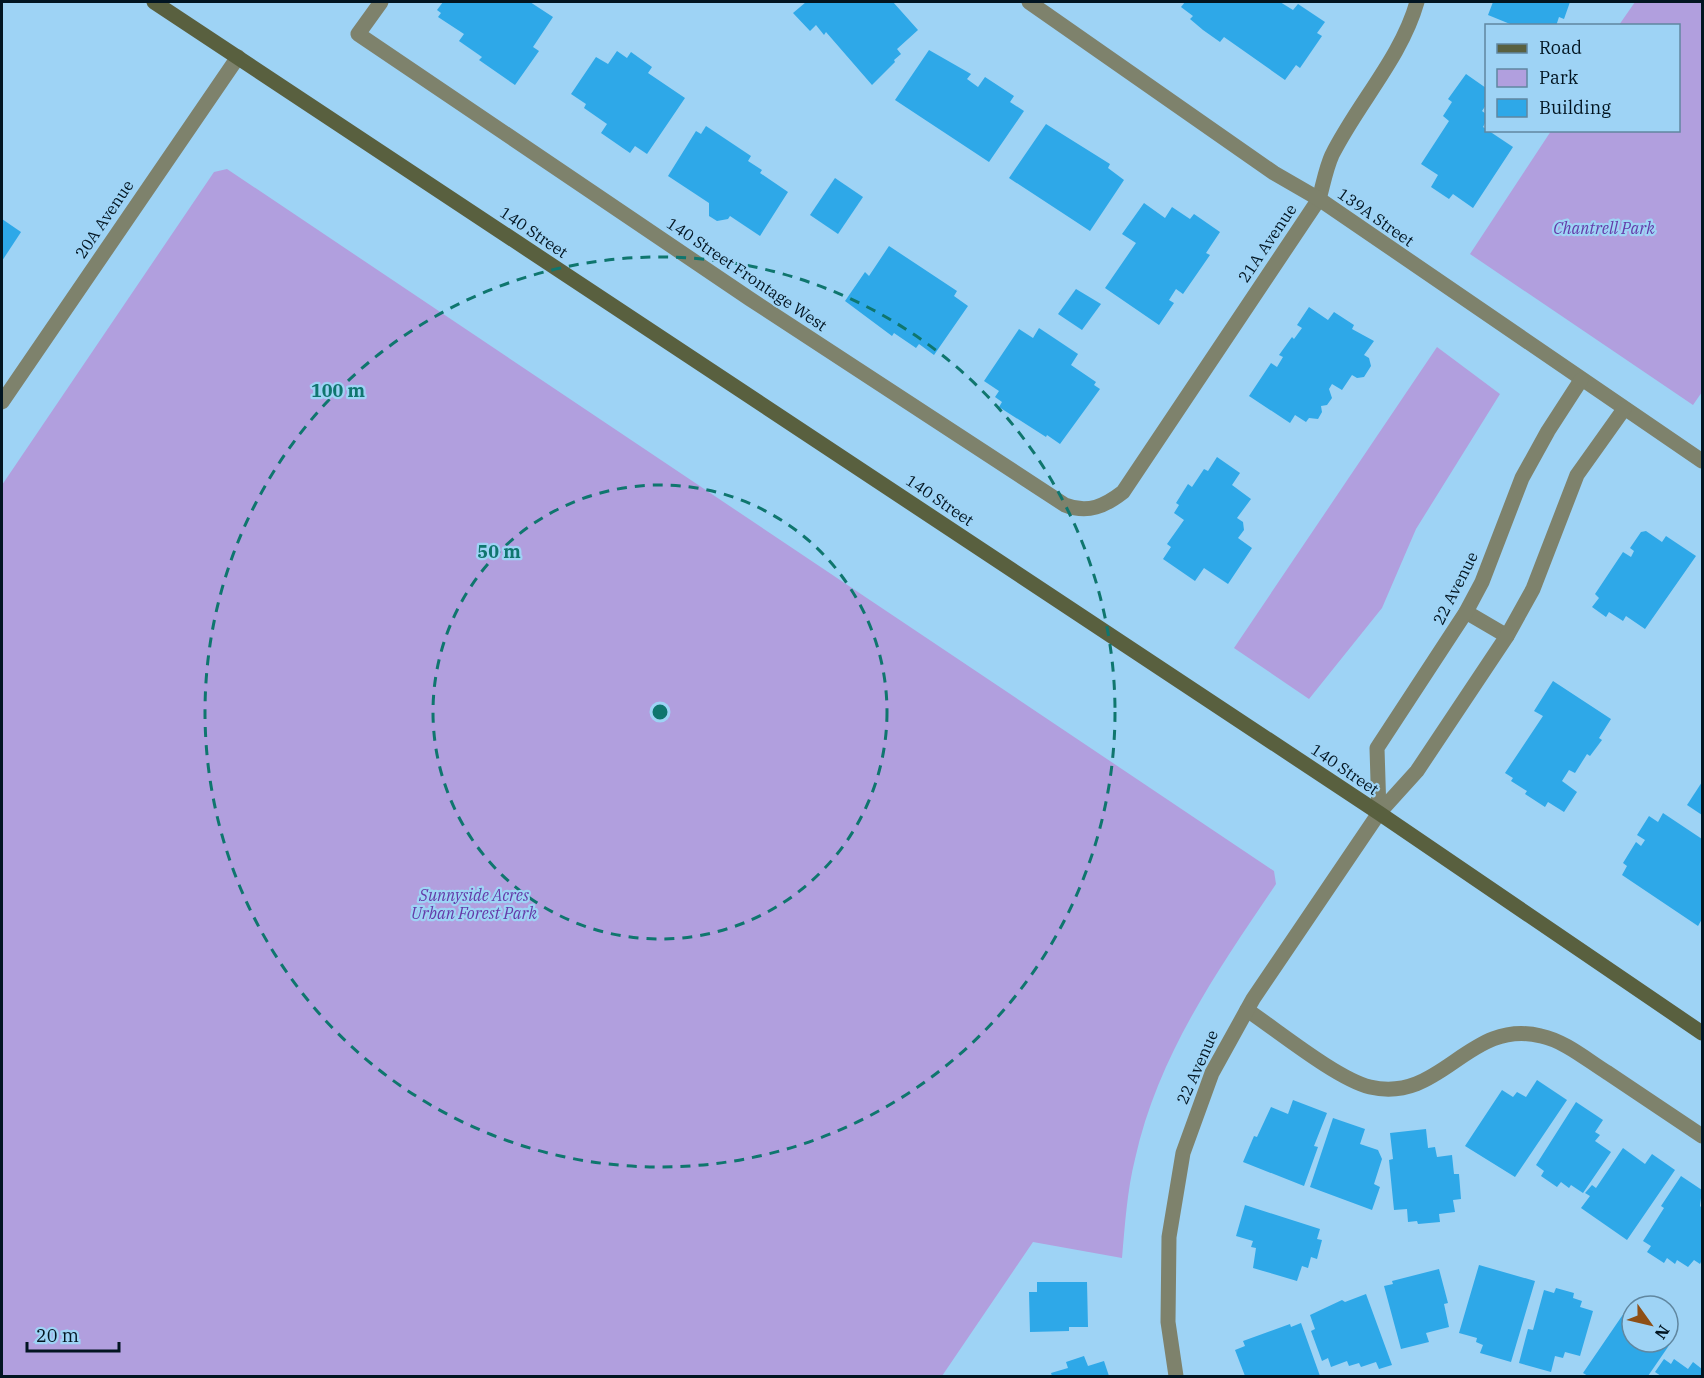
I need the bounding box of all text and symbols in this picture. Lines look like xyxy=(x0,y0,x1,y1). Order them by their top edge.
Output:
legend xyxy=(1485,24,1680,132)
text: Road xyxy=(1539,36,1582,59)
text: Park xyxy=(1539,66,1579,89)
text: Building xyxy=(1539,96,1611,119)
street label: 20A Avenue xyxy=(71,176,137,262)
street label: 139A Street xyxy=(1334,183,1418,251)
street label: 21A Avenue xyxy=(1234,200,1300,286)
street label: 140 Street xyxy=(496,202,572,262)
street label: 140 Street Frontage West xyxy=(663,213,831,335)
park label: Chantrell Park xyxy=(1553,218,1655,238)
text: 100 m xyxy=(311,379,366,402)
street label: 140 Street xyxy=(902,470,978,530)
text: 50 m xyxy=(477,540,521,563)
street label: 22 Avenue xyxy=(1428,548,1482,628)
centre of rings xyxy=(650,702,670,722)
street label: 140 Street xyxy=(1307,739,1383,799)
park label: Sunnyside Acres Urban Forest Park xyxy=(411,885,537,923)
street label: 22 Avenue xyxy=(1172,1027,1222,1107)
north arrow xyxy=(1620,1294,1680,1354)
scale bar xyxy=(27,1315,118,1353)
text: N xyxy=(1651,1322,1674,1343)
text: 20 m xyxy=(36,1324,79,1347)

